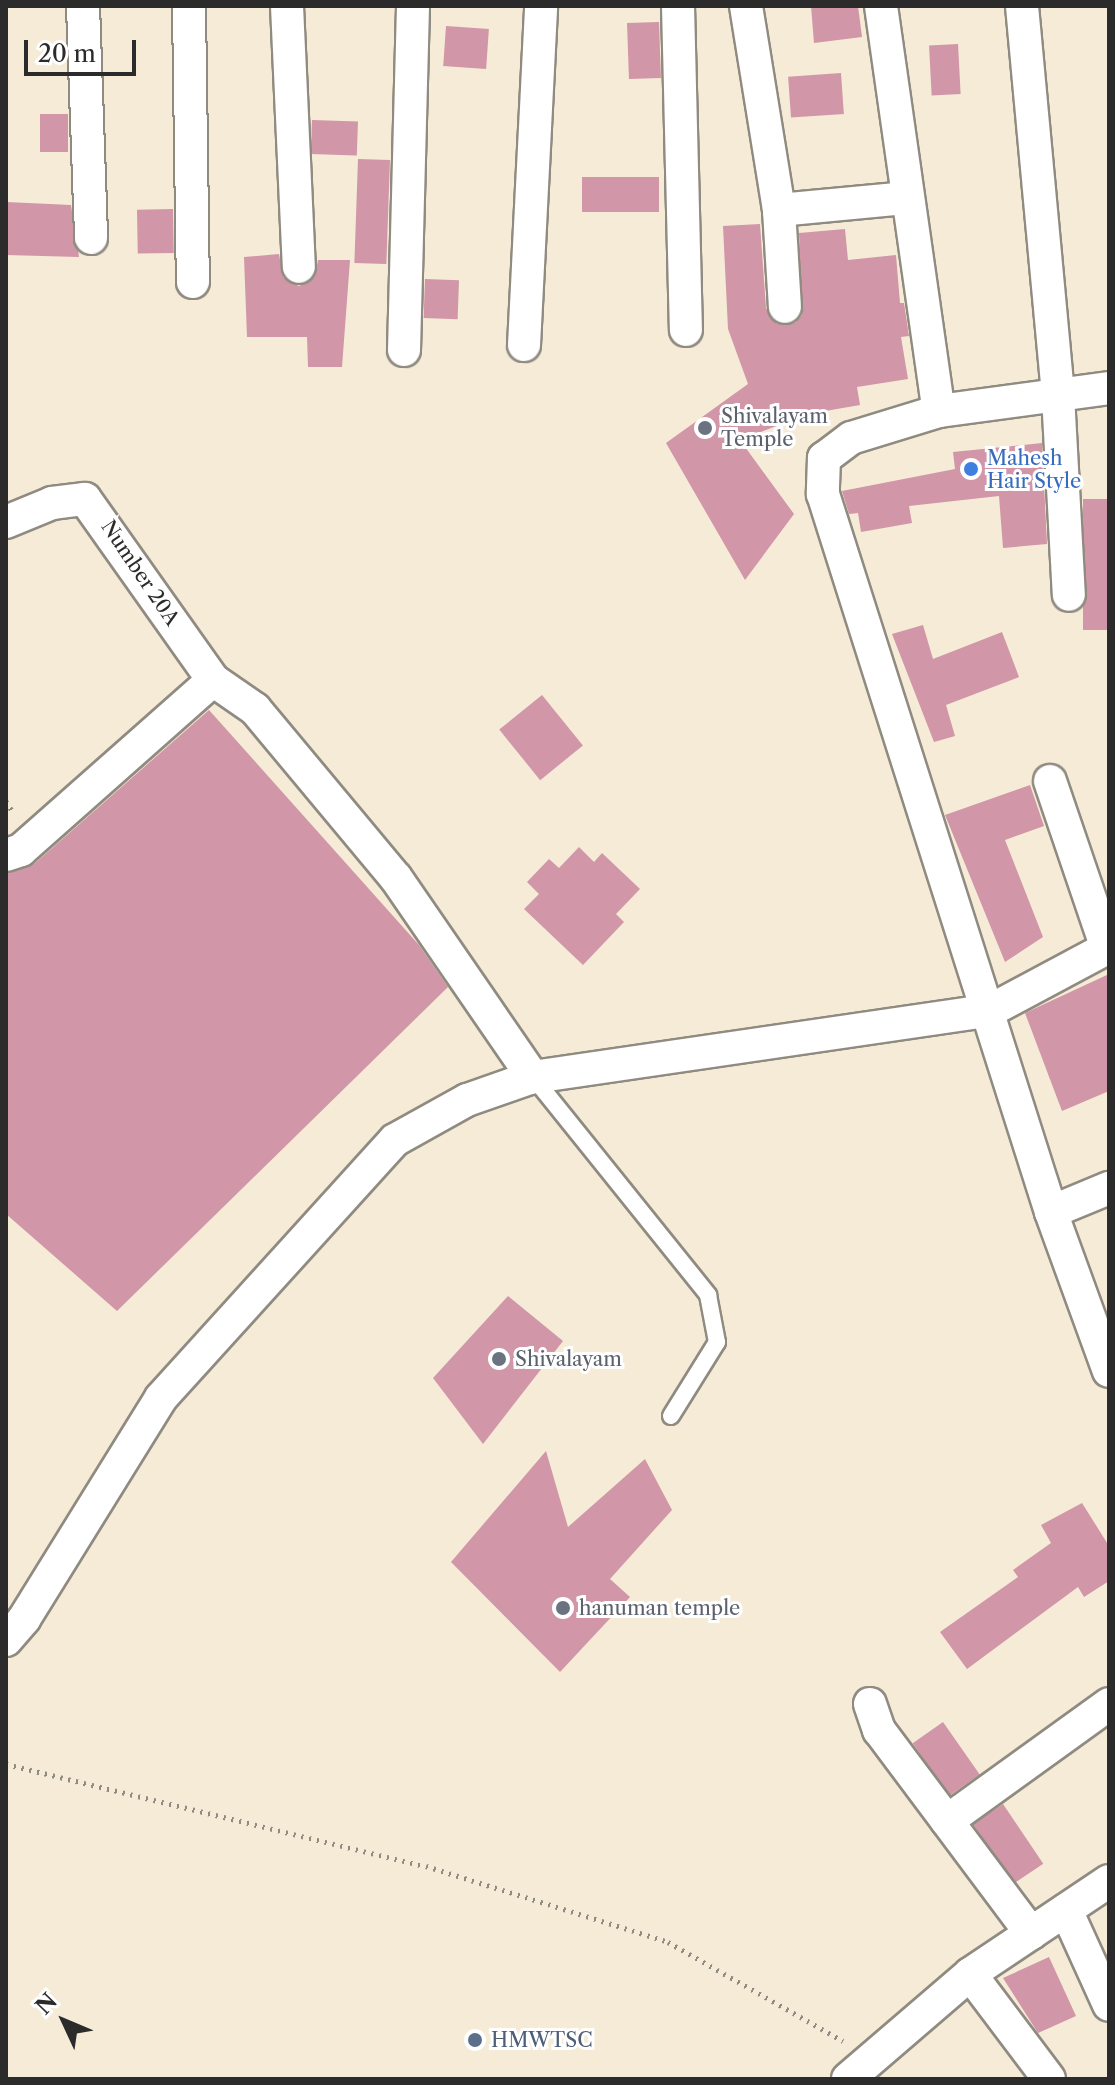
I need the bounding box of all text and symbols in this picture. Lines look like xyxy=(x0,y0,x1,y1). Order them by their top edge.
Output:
scale bar xyxy=(28,24,140,74)
text: 20 m xyxy=(38,39,96,68)
place label: Shivalayam Temple xyxy=(721,404,828,451)
marker: Shivalayam Temple xyxy=(696,419,714,437)
place label: Mahesh Hair Style xyxy=(987,446,1082,493)
marker: Mahesh Hair Style xyxy=(962,460,980,478)
street label: Number 20A xyxy=(96,515,184,631)
place label: Shivalayam xyxy=(515,1347,622,1371)
marker: Shivalayam xyxy=(490,1350,508,1368)
place label: hanuman temple xyxy=(579,1596,740,1620)
marker: hanuman temple xyxy=(554,1599,572,1617)
north arrow xyxy=(24,1981,104,2061)
text: N xyxy=(30,1988,63,2020)
place label: HMWTSC xyxy=(491,2028,593,2052)
marker: HMWTSC xyxy=(466,2031,484,2049)

